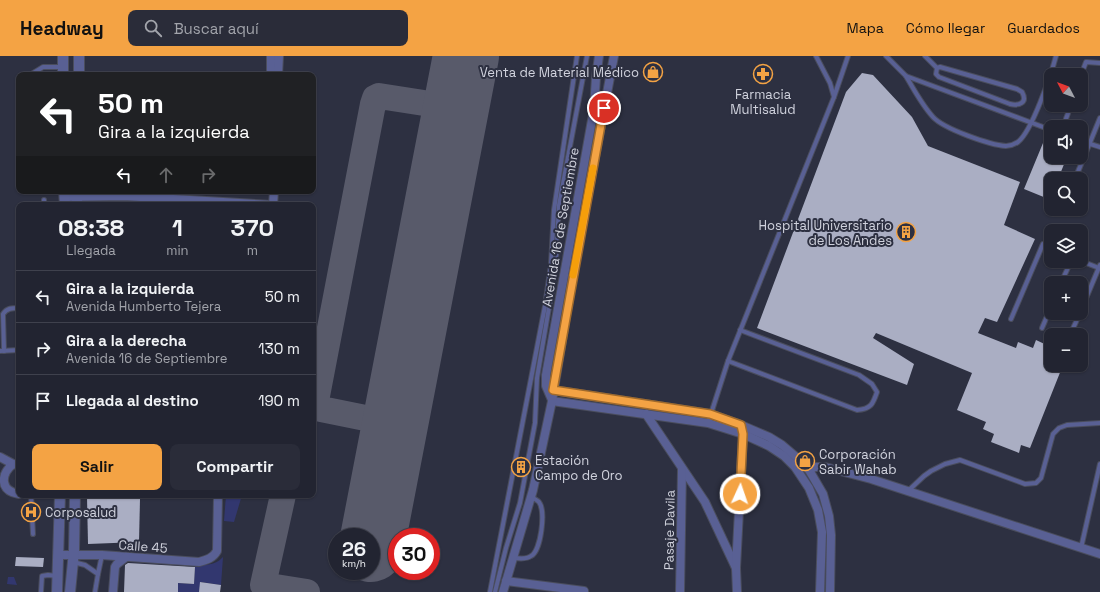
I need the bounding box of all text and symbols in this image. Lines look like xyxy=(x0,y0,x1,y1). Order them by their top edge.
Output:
search box xyxy=(128,10,408,46)
text: Headway xyxy=(20,16,104,41)
icon: search xyxy=(142,17,164,39)
text: Buscar aquí xyxy=(174,19,259,38)
text: Mapa xyxy=(847,19,884,37)
text: Cómo llegar xyxy=(906,19,985,37)
text: Guardados xyxy=(1007,19,1080,37)
shop icon: Venta de Material Médico xyxy=(642,61,664,83)
pharmacy icon: Farmacia Multisalud xyxy=(752,63,774,85)
place label: Venta de Material Médico xyxy=(480,64,639,81)
north arrow xyxy=(1044,68,1088,112)
map controls xyxy=(1044,68,1088,372)
text: 50 m xyxy=(98,85,164,121)
place label: Farmacia Multisalud xyxy=(730,86,796,118)
icon: left xyxy=(32,88,84,140)
pin xyxy=(587,91,621,125)
icon: arrive xyxy=(593,97,615,119)
text: Gira a la izquierda xyxy=(98,120,250,143)
button: sound xyxy=(1044,120,1088,164)
street label: Avenida 16 de Septiembre xyxy=(538,146,583,308)
icon: left xyxy=(113,164,135,186)
icon: ahead xyxy=(155,164,177,186)
icon: right xyxy=(197,164,219,186)
button: search xyxy=(1044,172,1088,216)
text: 08:38 xyxy=(58,212,124,243)
text: 1 xyxy=(172,212,183,243)
text: 370 xyxy=(231,212,274,243)
place label: Hospital Universitario de Los Andes xyxy=(758,217,892,249)
building icon: Hospital Universitario de Los Andes xyxy=(895,221,917,243)
button: layers xyxy=(1044,224,1088,268)
text: Llegada xyxy=(66,242,116,259)
text: min xyxy=(166,242,189,259)
text: m xyxy=(247,242,258,259)
button: + xyxy=(1044,276,1088,320)
text: Gira a la izquierda xyxy=(66,279,194,298)
icon: left xyxy=(32,286,54,308)
text: 50 m xyxy=(265,287,300,306)
text: Avenida Humberto Tejera xyxy=(66,298,221,315)
button: − xyxy=(1044,328,1088,372)
text: Gira a la derecha xyxy=(66,331,186,350)
icon: right xyxy=(32,338,54,360)
text: 130 m xyxy=(258,339,300,358)
text: Avenida 16 de Septiembre xyxy=(66,350,227,367)
icon: arrive xyxy=(32,390,54,412)
text: Llegada al destino xyxy=(66,391,199,410)
text: 190 m xyxy=(258,391,300,410)
button: Salir xyxy=(32,444,162,490)
button: Compartir xyxy=(170,444,300,490)
place label: Corporación Sabir Wahab xyxy=(819,446,897,478)
shop icon: Corporación Sabir Wahab xyxy=(794,450,816,472)
place label: Estación Campo de Oro xyxy=(535,452,623,484)
building icon: Estación Campo de Oro xyxy=(510,456,532,478)
position arrow xyxy=(719,473,761,515)
street label: Pasaje Davila xyxy=(660,489,679,570)
hospital icon: Corposalud xyxy=(20,501,42,523)
place label: Corposalud xyxy=(45,504,116,521)
speed limit sign: 30 xyxy=(388,528,440,580)
street label: Calle 45 xyxy=(118,536,168,557)
text: 26 xyxy=(342,536,366,562)
text: km/h xyxy=(342,557,366,570)

